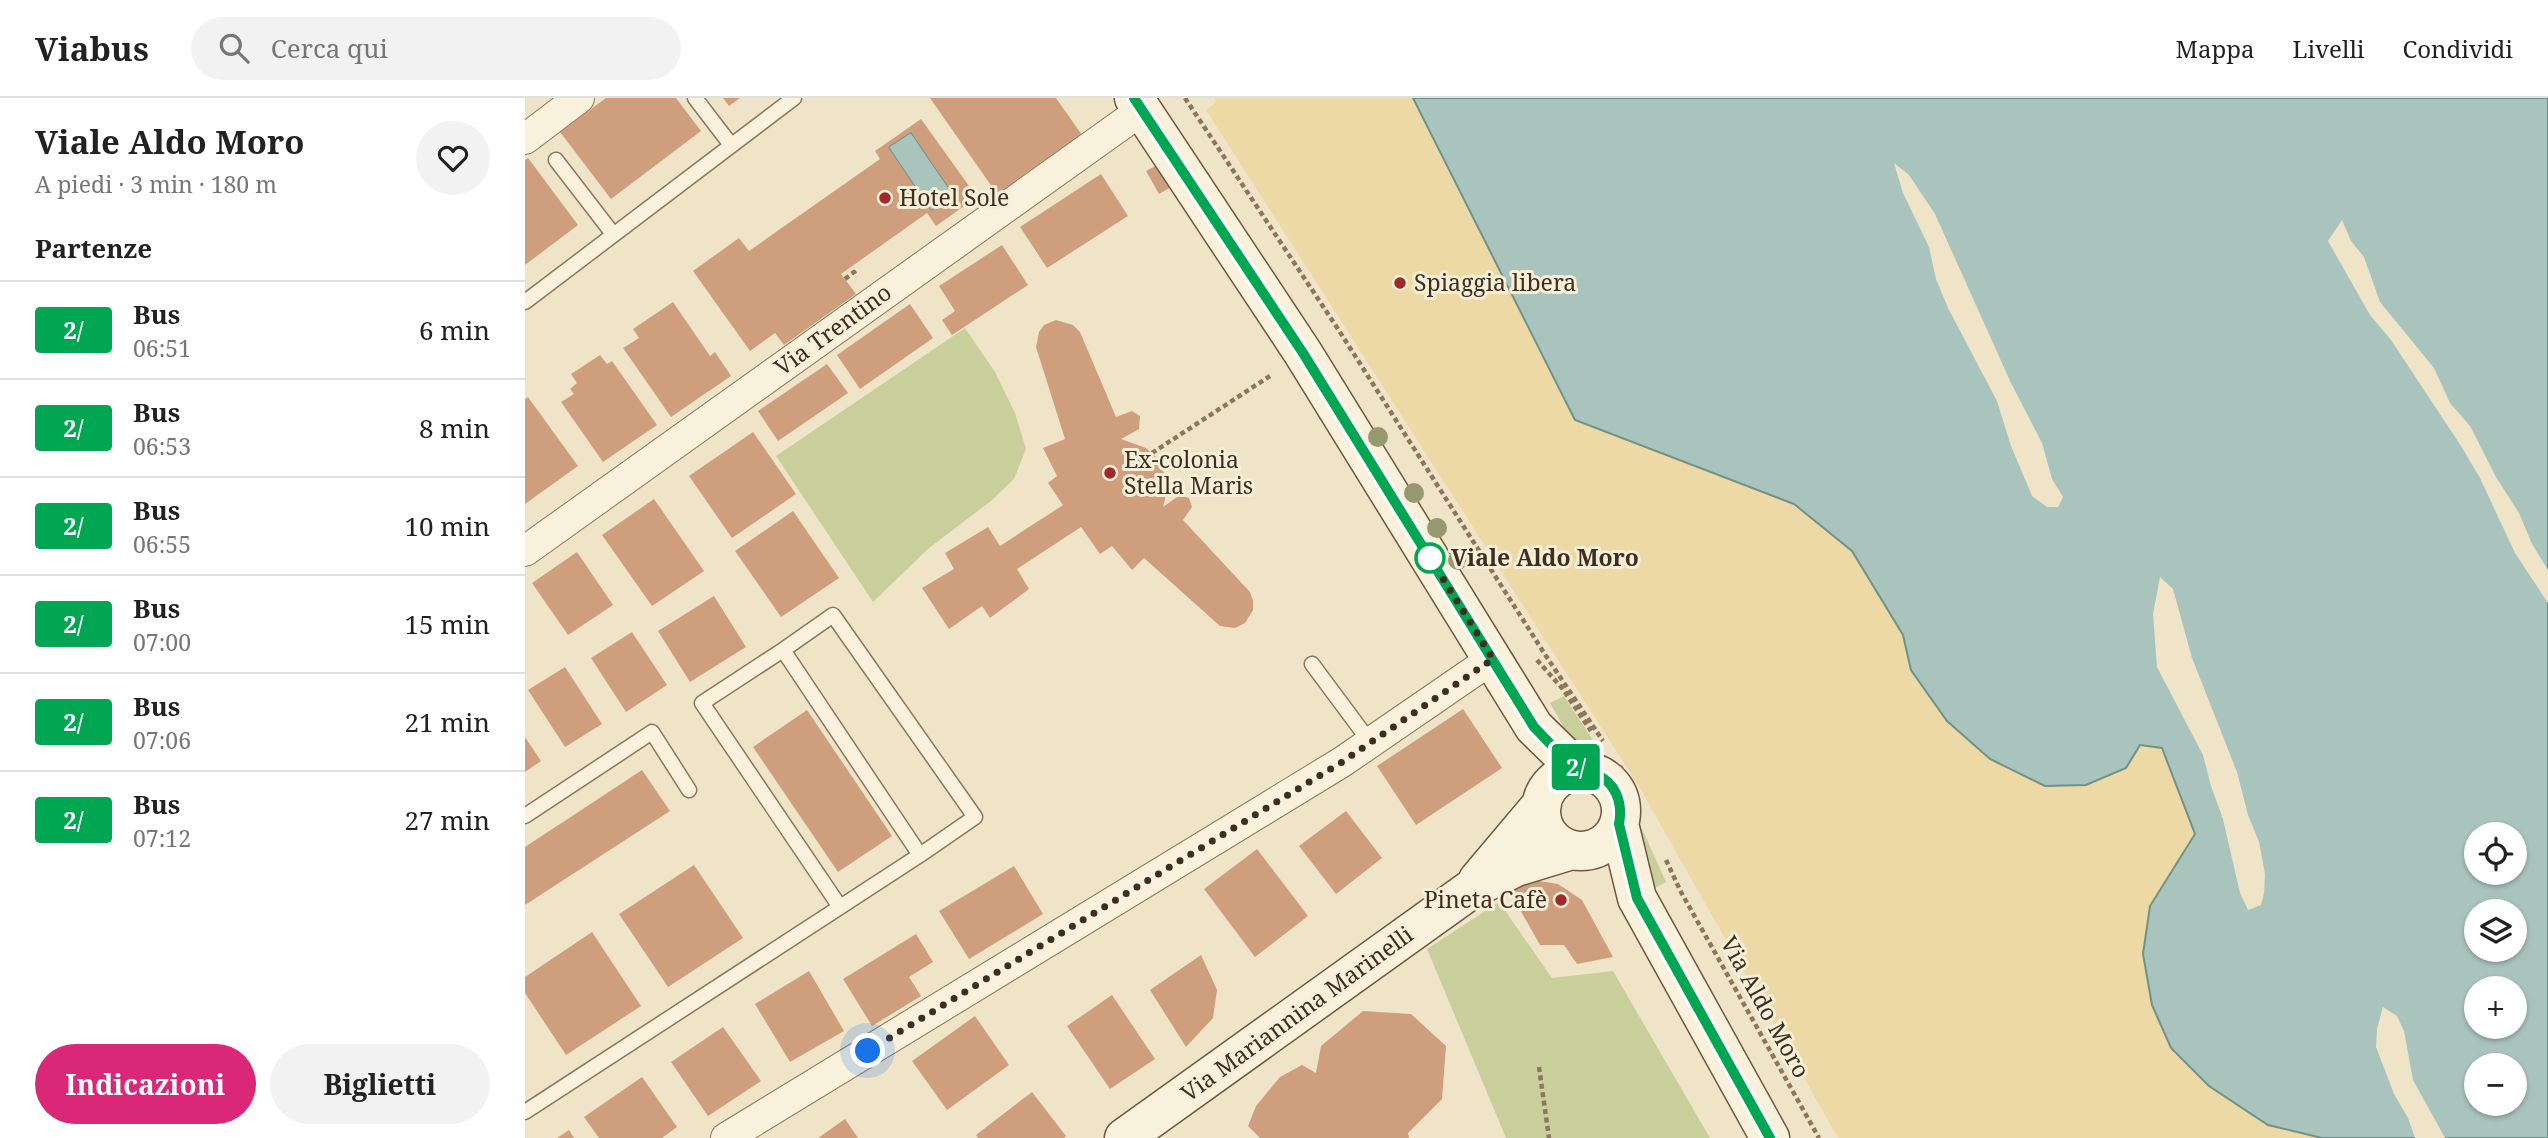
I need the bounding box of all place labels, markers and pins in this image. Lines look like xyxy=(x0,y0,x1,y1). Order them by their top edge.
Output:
place label: Hotel Sole xyxy=(899,181,1009,213)
marker: Hotel Sole xyxy=(877,190,893,206)
place label: Spiaggia libera xyxy=(1414,266,1576,298)
marker: Spiaggia libera xyxy=(1392,275,1408,291)
place label: Ex-colonia Stella Maris xyxy=(1124,443,1253,501)
marker: Ex-colonia Stella Maris xyxy=(1102,465,1118,481)
place label: Viale Aldo Moro xyxy=(1451,541,1639,573)
marker: Viale Aldo Moro xyxy=(1415,543,1445,573)
place label: Pineta Cafè xyxy=(1424,883,1547,915)
marker: Pineta Cafè xyxy=(1553,892,1569,908)

